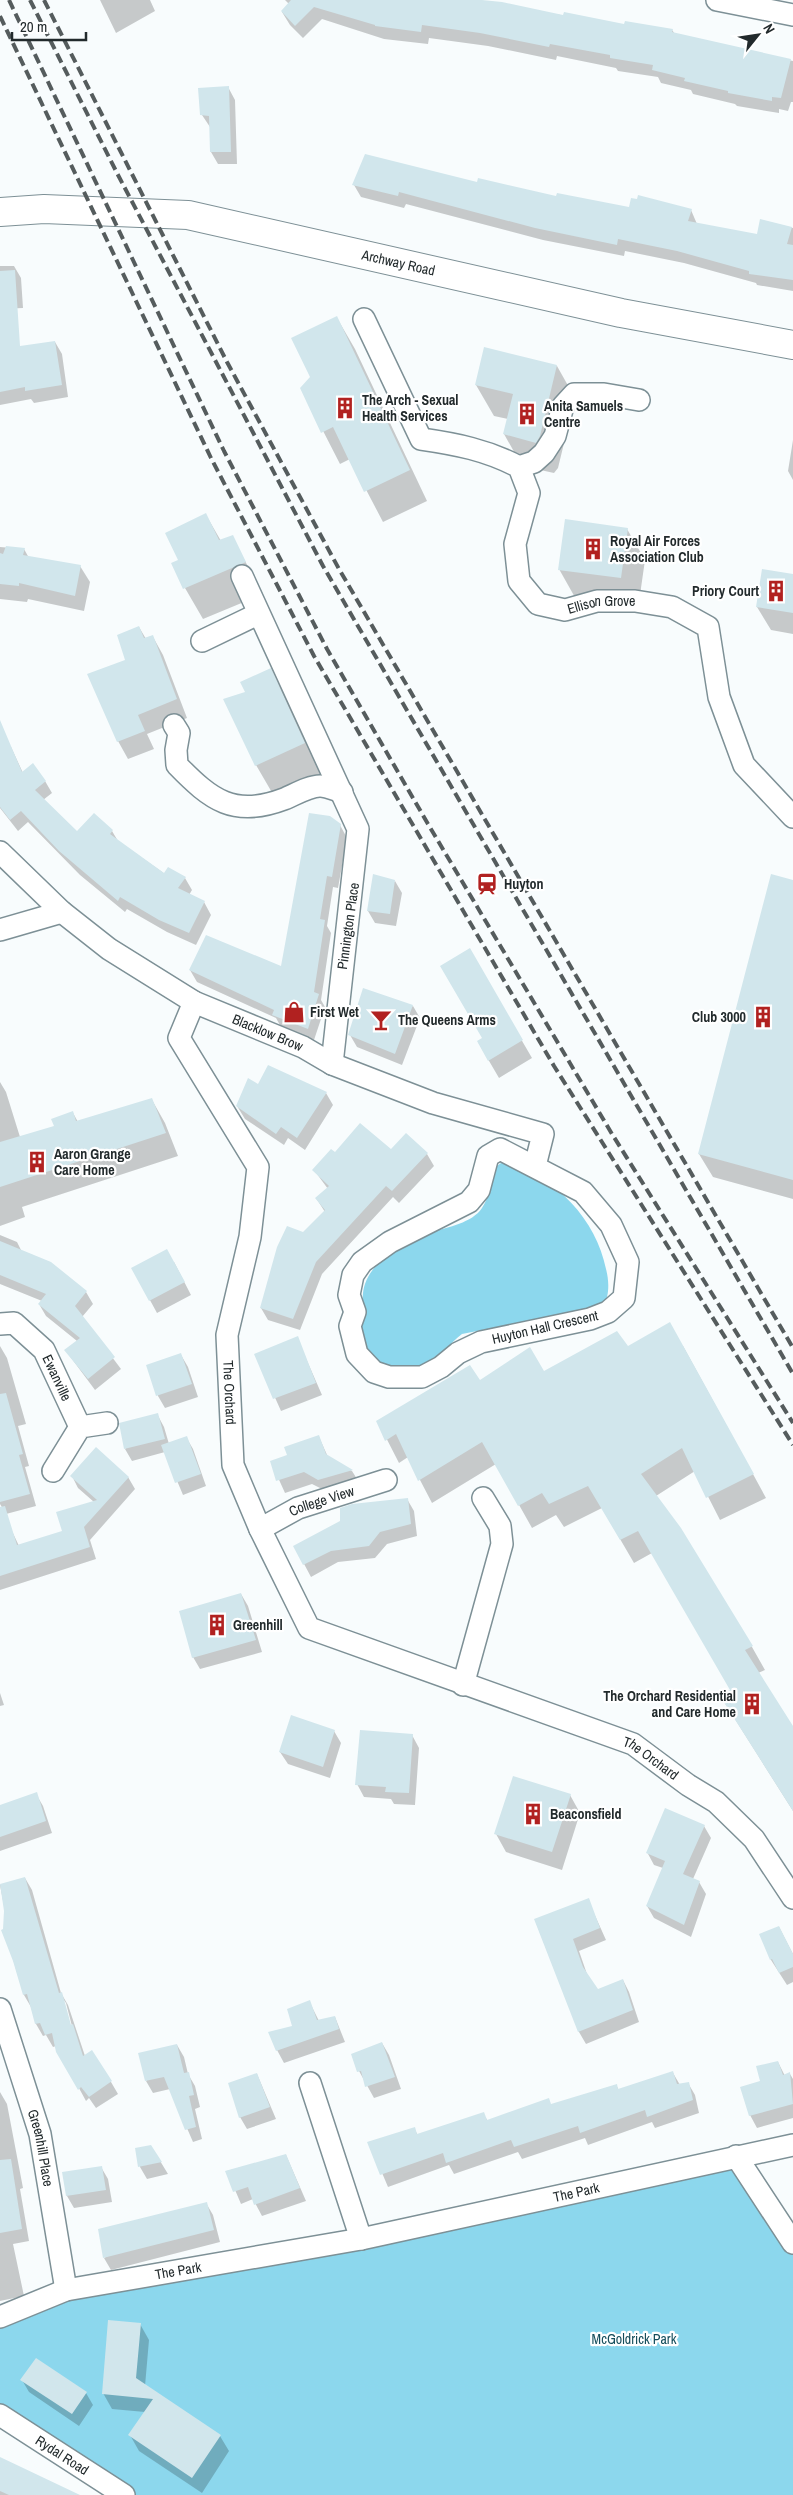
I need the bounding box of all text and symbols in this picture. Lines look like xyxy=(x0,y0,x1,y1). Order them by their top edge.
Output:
scale bar xyxy=(12,10,86,42)
north arrow xyxy=(733,10,783,60)
text: 20 m xyxy=(20,16,47,37)
text: N xyxy=(759,20,779,37)
street label: Archway Road xyxy=(359,245,437,280)
place label: The Arch - Sexual Health Services xyxy=(362,391,459,425)
building icon: The Arch - Sexual Health Services xyxy=(332,395,358,421)
place label: Anita Samuels Centre xyxy=(544,397,623,431)
building icon: Anita Samuels Centre xyxy=(514,401,540,427)
place label: Royal Air Forces Association Club xyxy=(610,532,704,566)
building icon: Royal Air Forces Association Club xyxy=(580,536,606,562)
building icon: Priory Court xyxy=(763,578,789,604)
place label: Priory Court xyxy=(692,582,759,600)
street label: Ellison Grove xyxy=(565,592,636,618)
station icon: Huyton xyxy=(474,871,500,897)
place label: Huyton xyxy=(504,875,544,893)
street label: Pinnington Place xyxy=(333,881,363,971)
shop icon: First Wet xyxy=(281,999,307,1025)
place label: First Wet xyxy=(310,1003,359,1021)
building icon: Club 3000 xyxy=(750,1004,776,1030)
bar icon: The Queens Arms xyxy=(368,1007,394,1033)
place label: Club 3000 xyxy=(692,1008,746,1026)
street label: Blacklow Brow xyxy=(230,1010,306,1055)
place label: The Queens Arms xyxy=(398,1011,496,1029)
place label: Aaron Grange Care Home xyxy=(54,1145,131,1179)
building icon: Aaron Grange Care Home xyxy=(24,1149,50,1175)
street label: Huyton Hall Crescent xyxy=(490,1306,600,1348)
street label: Ewanville xyxy=(38,1352,76,1404)
street label: The Orchard xyxy=(219,1360,240,1425)
street label: College View xyxy=(286,1482,357,1520)
building icon: Greenhill xyxy=(204,1612,230,1638)
place label: Greenhill xyxy=(233,1616,283,1634)
place label: The Orchard Residential and Care Home xyxy=(603,1687,736,1721)
building icon: The Orchard Residential and Care Home xyxy=(739,1691,765,1717)
street label: The Orchard xyxy=(621,1732,682,1784)
building icon: Beaconsfield xyxy=(520,1801,546,1827)
place label: Beaconsfield xyxy=(550,1805,621,1823)
street label: Greenhill Place xyxy=(24,2107,58,2188)
street label: The Park xyxy=(552,2178,601,2206)
street label: The Park xyxy=(154,2258,203,2283)
park label: McGoldrick Park xyxy=(592,2330,677,2348)
street label: Rydal Road xyxy=(32,2431,92,2479)

